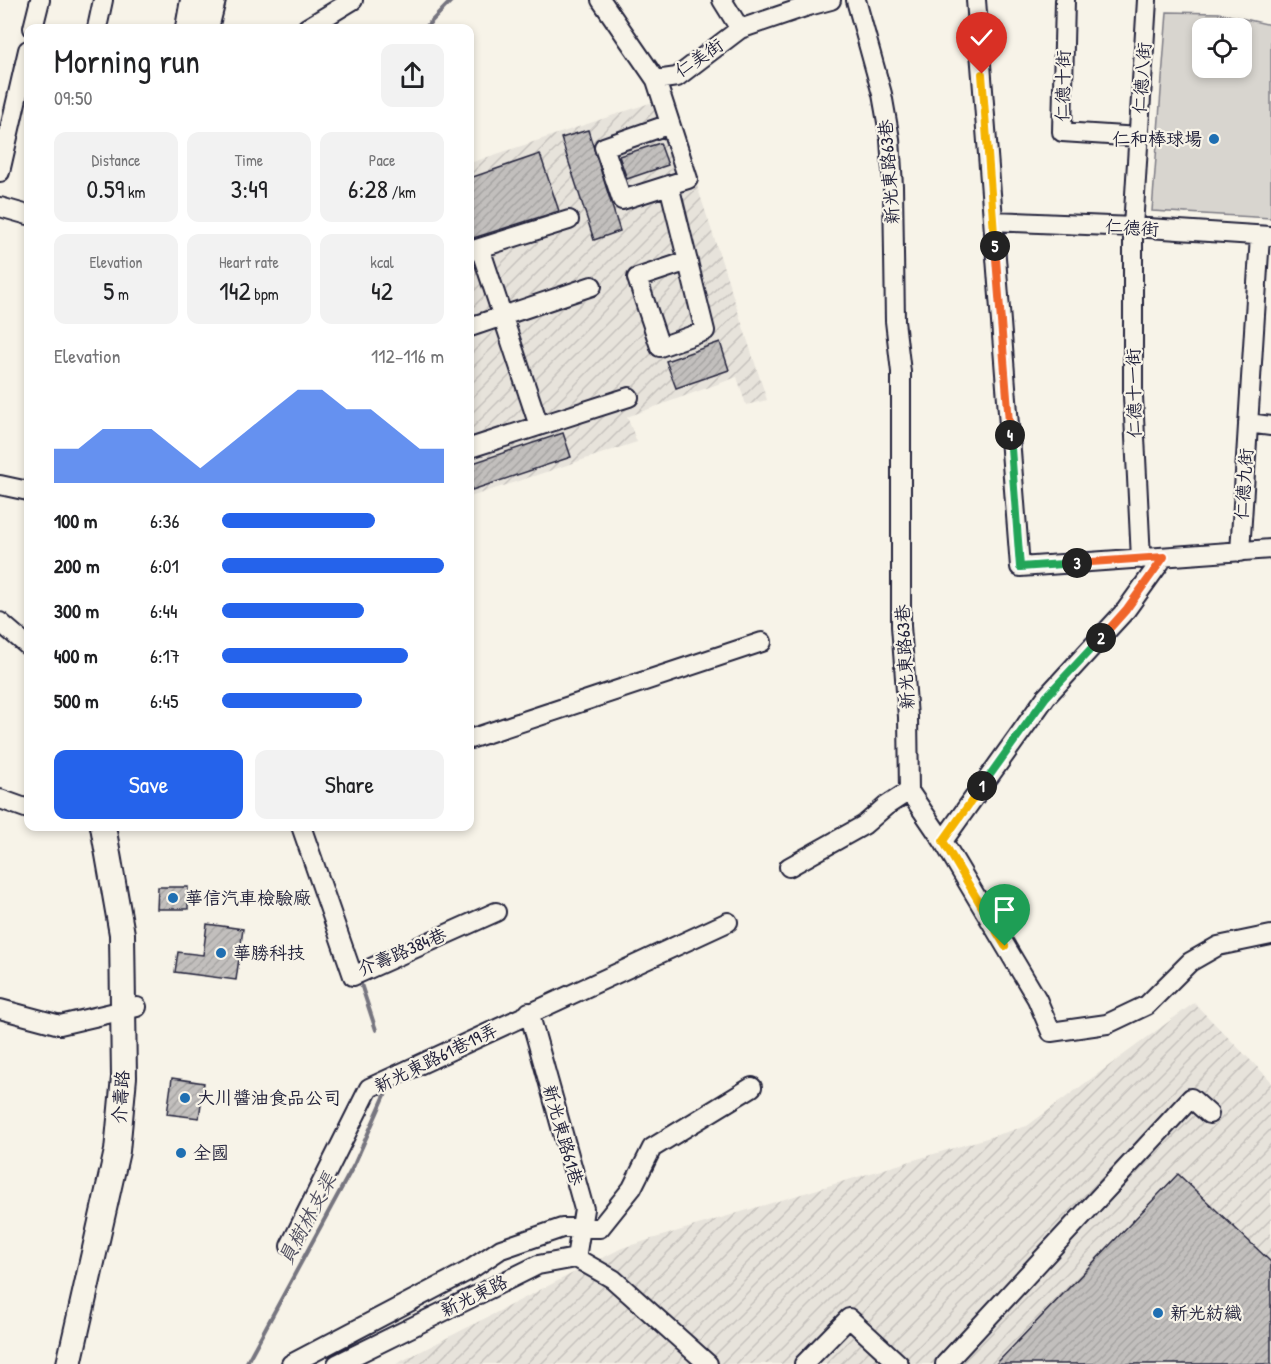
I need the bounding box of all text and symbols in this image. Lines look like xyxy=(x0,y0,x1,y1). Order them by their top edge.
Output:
pin xyxy=(956,12,1007,74)
map controls xyxy=(1192,18,1252,78)
button: locate xyxy=(1192,18,1252,78)
icon: check xyxy=(965,21,998,54)
street label: 仁美街 xyxy=(669,32,728,83)
text: Morning run xyxy=(54,39,200,83)
street label: 仁德八街 xyxy=(1127,41,1156,115)
button: share xyxy=(381,44,444,107)
street label: 仁德十街 xyxy=(1049,50,1076,122)
text: 09:50 xyxy=(54,84,92,111)
street label: 新光東路63巷 xyxy=(872,119,905,225)
place label: 仁和棒球場 xyxy=(1112,126,1202,151)
marker: 仁和棒球場 xyxy=(1207,132,1221,146)
text: Distance xyxy=(92,149,140,171)
text: Time xyxy=(235,149,263,171)
text: Pace xyxy=(369,149,395,171)
text: 0.59 xyxy=(87,171,124,206)
text: 3:49 xyxy=(231,171,267,206)
text: 6:28 xyxy=(348,171,388,206)
text: km xyxy=(124,181,145,203)
text: /km xyxy=(388,181,416,203)
street label: 仁德街 xyxy=(1104,214,1160,241)
pin: 5 xyxy=(980,231,1010,261)
text: 5 xyxy=(992,235,998,257)
text: Elevation xyxy=(89,251,143,273)
text: Heart rate xyxy=(219,251,279,273)
text: kcal xyxy=(370,251,394,273)
text: 5 xyxy=(103,273,114,308)
text: 142 xyxy=(219,273,251,308)
text: 42 xyxy=(371,273,393,308)
text: m xyxy=(114,283,129,305)
text: bpm xyxy=(251,283,279,305)
text: Elevation xyxy=(54,342,120,369)
text: 112–116 m xyxy=(371,342,444,369)
street label: 仁德十一街 xyxy=(1120,348,1147,438)
pin: 4 xyxy=(995,420,1025,450)
text: 4 xyxy=(1007,424,1013,446)
street label: 仁德九街 xyxy=(1229,447,1258,521)
text: 100 m xyxy=(54,507,97,534)
text: 6:36 xyxy=(150,507,180,534)
pin: 3 xyxy=(1062,548,1092,578)
text: 200 m xyxy=(54,552,99,579)
text: 6:01 xyxy=(150,552,179,579)
text: 3 xyxy=(1073,552,1081,574)
text: 300 m xyxy=(54,597,99,624)
text: 6:44 xyxy=(150,597,178,624)
street label: 新光東路63巷 xyxy=(889,604,920,710)
pin: 2 xyxy=(1086,623,1116,653)
text: 2 xyxy=(1097,627,1105,649)
text: 400 m xyxy=(54,642,98,669)
text: 6:17 xyxy=(150,642,180,669)
text: 500 m xyxy=(54,687,99,714)
text: 6:45 xyxy=(150,687,179,714)
button: Save xyxy=(54,750,243,819)
button: Share xyxy=(255,750,444,819)
pin: 1 xyxy=(967,771,997,801)
text: 1 xyxy=(979,775,985,797)
pin xyxy=(979,884,1030,946)
place label: 華信汽車檢驗廠 xyxy=(185,885,311,910)
marker: 華信汽車檢驗廠 xyxy=(166,891,180,905)
icon: arrive xyxy=(988,893,1021,926)
street label: 介壽路384巷 xyxy=(353,922,450,982)
place label: 華勝科技 xyxy=(233,940,305,965)
marker: 華勝科技 xyxy=(214,946,228,960)
street label: 新光東路61巷19弄 xyxy=(370,1017,502,1098)
street label: 介壽路 xyxy=(106,1069,135,1125)
street label: 新光東路61巷 xyxy=(537,1082,590,1188)
place label: 大川醬油食品公司 xyxy=(197,1085,341,1110)
marker: 大川醬油食品公司 xyxy=(178,1091,192,1105)
place label: 全國 xyxy=(193,1140,229,1165)
marker: 全國 xyxy=(174,1146,188,1160)
water label: 員樹林支渠 xyxy=(271,1167,343,1269)
street label: 新光東路 xyxy=(436,1269,512,1323)
place label: 新光紡織 xyxy=(1170,1300,1242,1325)
marker: 新光紡織 xyxy=(1151,1306,1165,1320)

